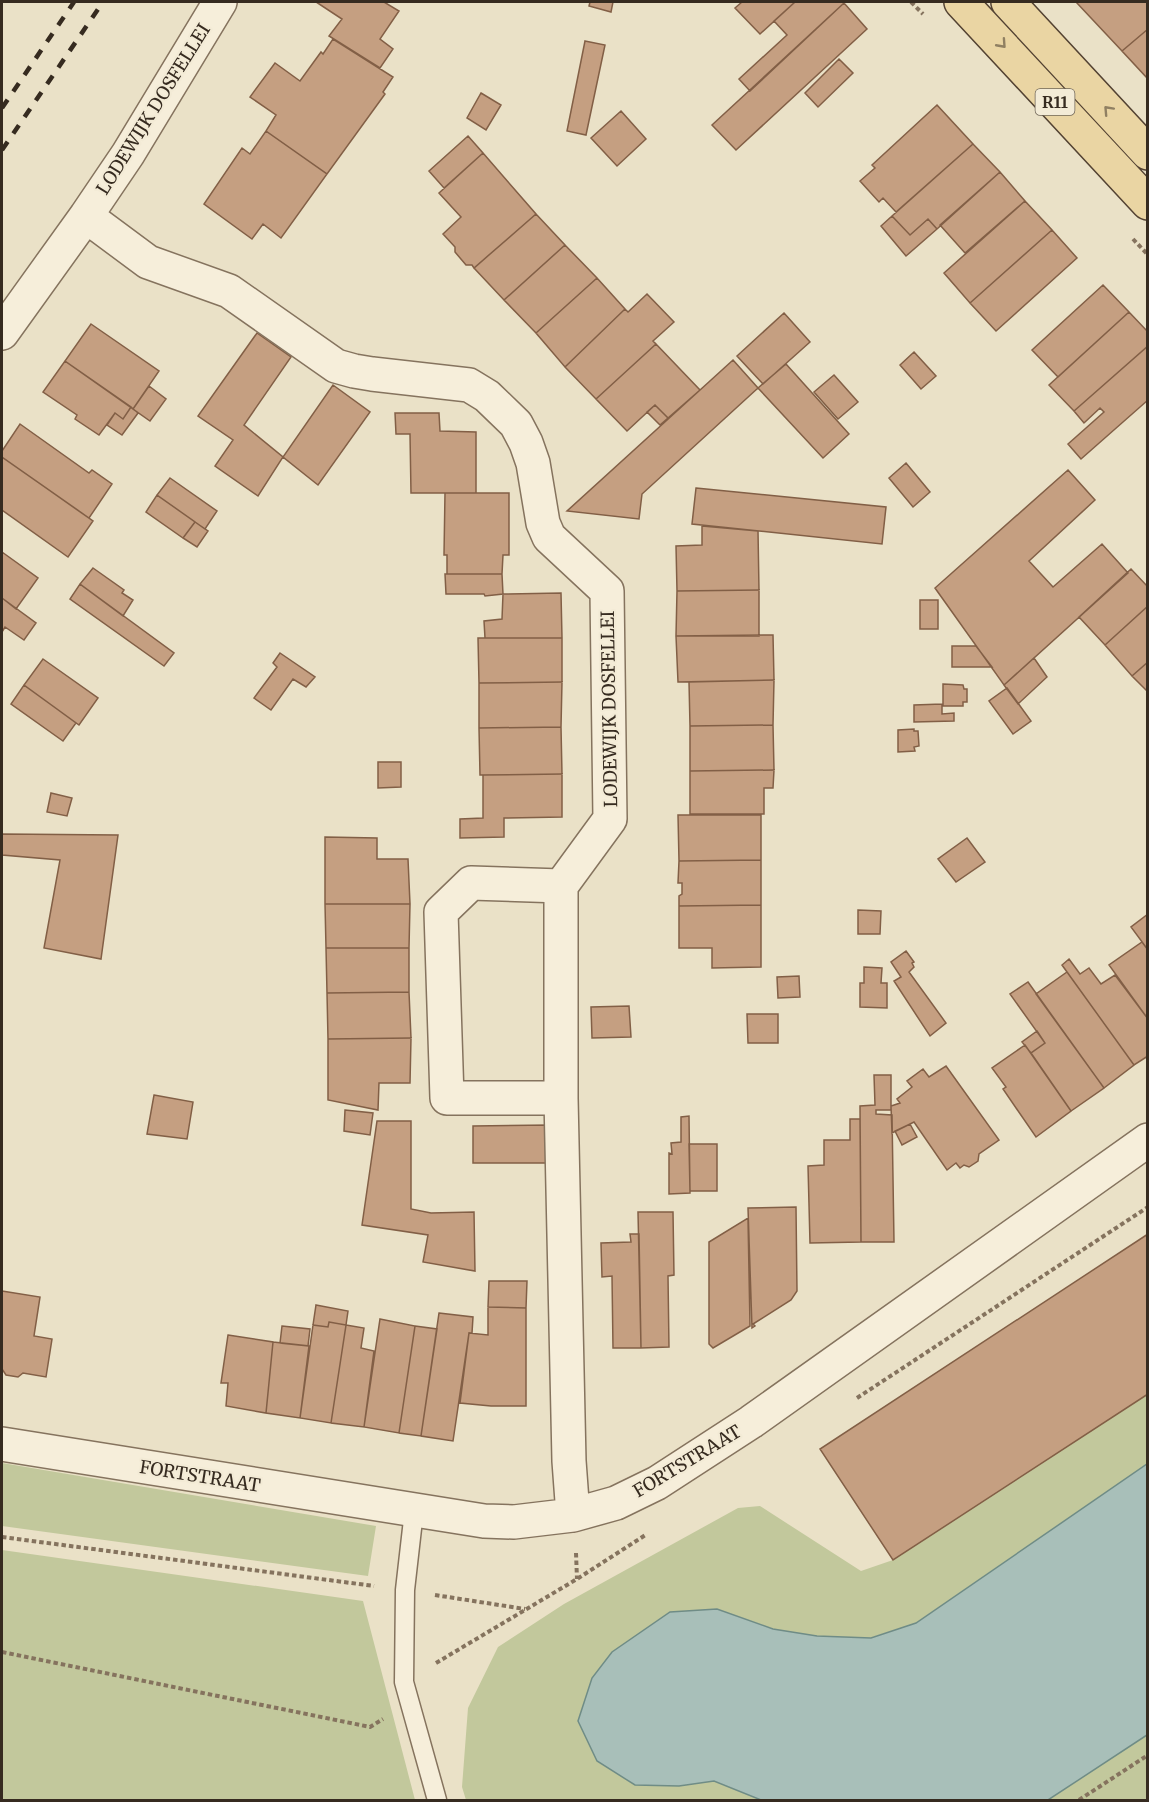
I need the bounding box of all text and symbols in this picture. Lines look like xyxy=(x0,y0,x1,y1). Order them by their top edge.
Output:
street label: LODEWIJK DOSFELLEI xyxy=(91,19,215,199)
one-way arrow xyxy=(995,37,1006,47)
road number: R11 xyxy=(1036,89,1074,115)
one-way arrow xyxy=(1104,106,1115,117)
street label: LODEWIJK DOSFELLEI xyxy=(596,610,622,808)
street label: FORTSTRAAT xyxy=(629,1419,746,1502)
street label: FORTSTRAAT xyxy=(138,1455,263,1497)

